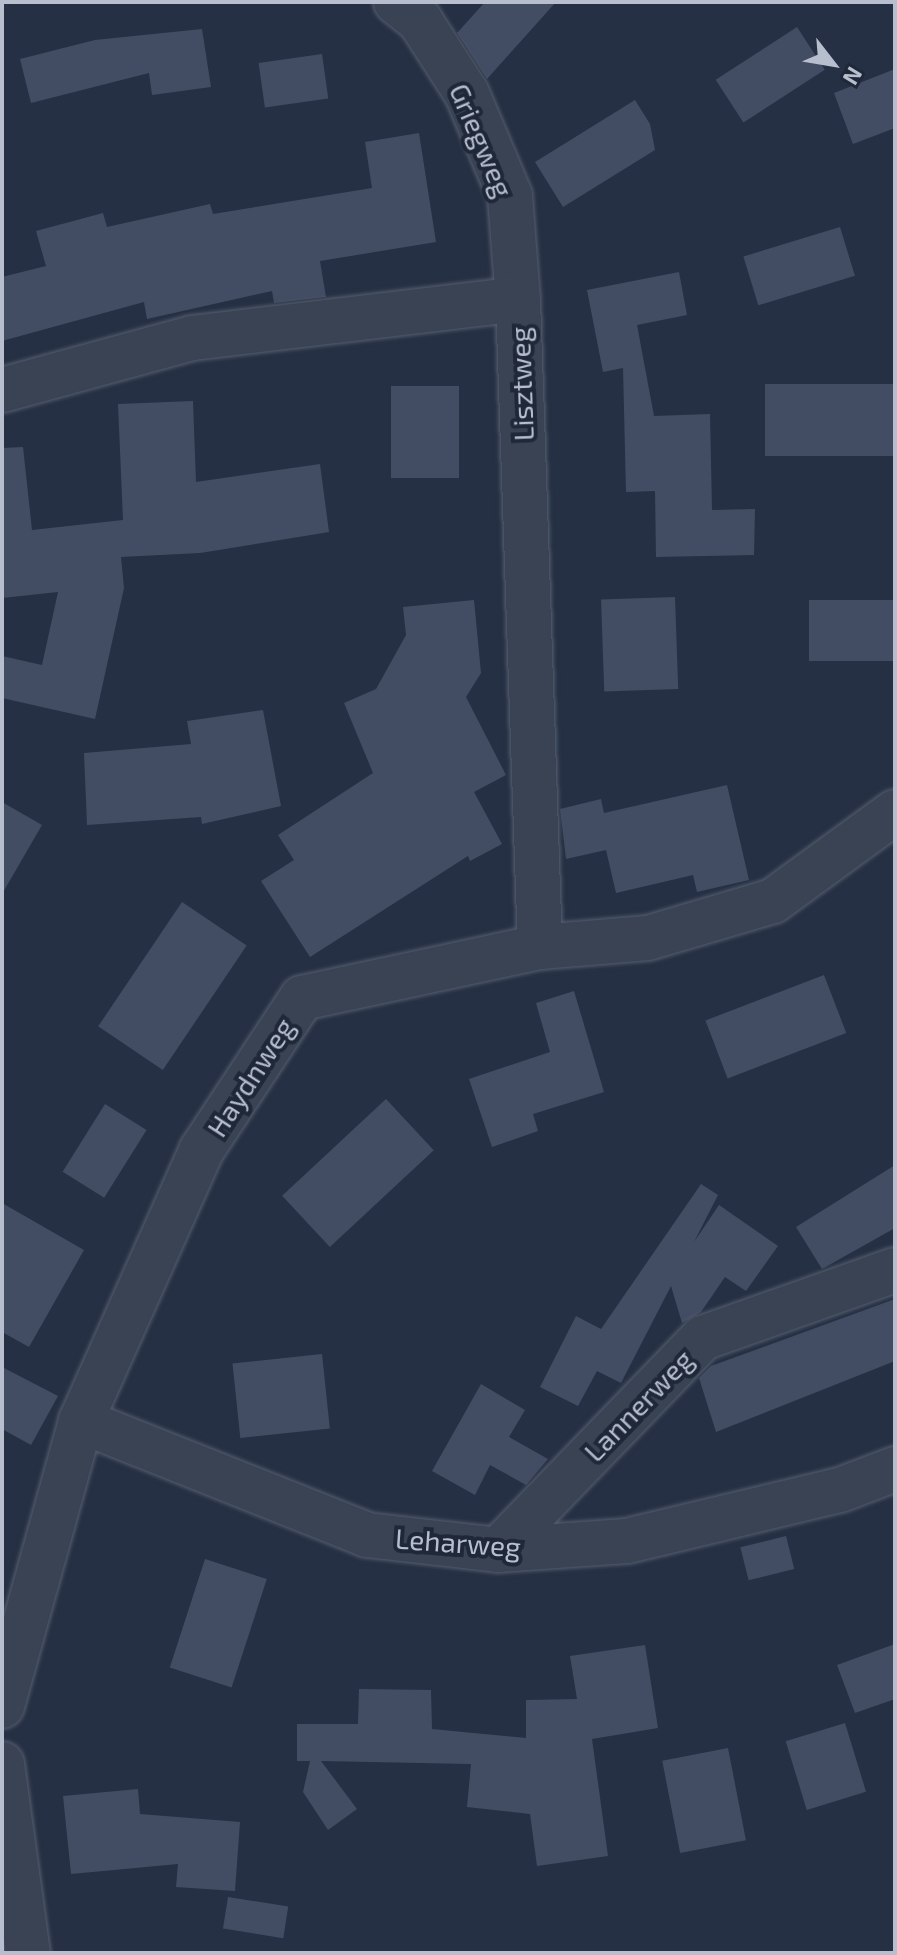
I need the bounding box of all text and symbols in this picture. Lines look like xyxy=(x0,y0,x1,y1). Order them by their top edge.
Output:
north arrow xyxy=(793,24,873,104)
text: N xyxy=(838,63,869,90)
street label: Griegweg xyxy=(443,78,521,202)
street label: Lisztweg xyxy=(502,326,540,442)
street label: Haydnweg xyxy=(199,1011,301,1143)
street label: Lannerweg xyxy=(577,1342,699,1468)
street label: Leharweg xyxy=(394,1521,522,1563)

